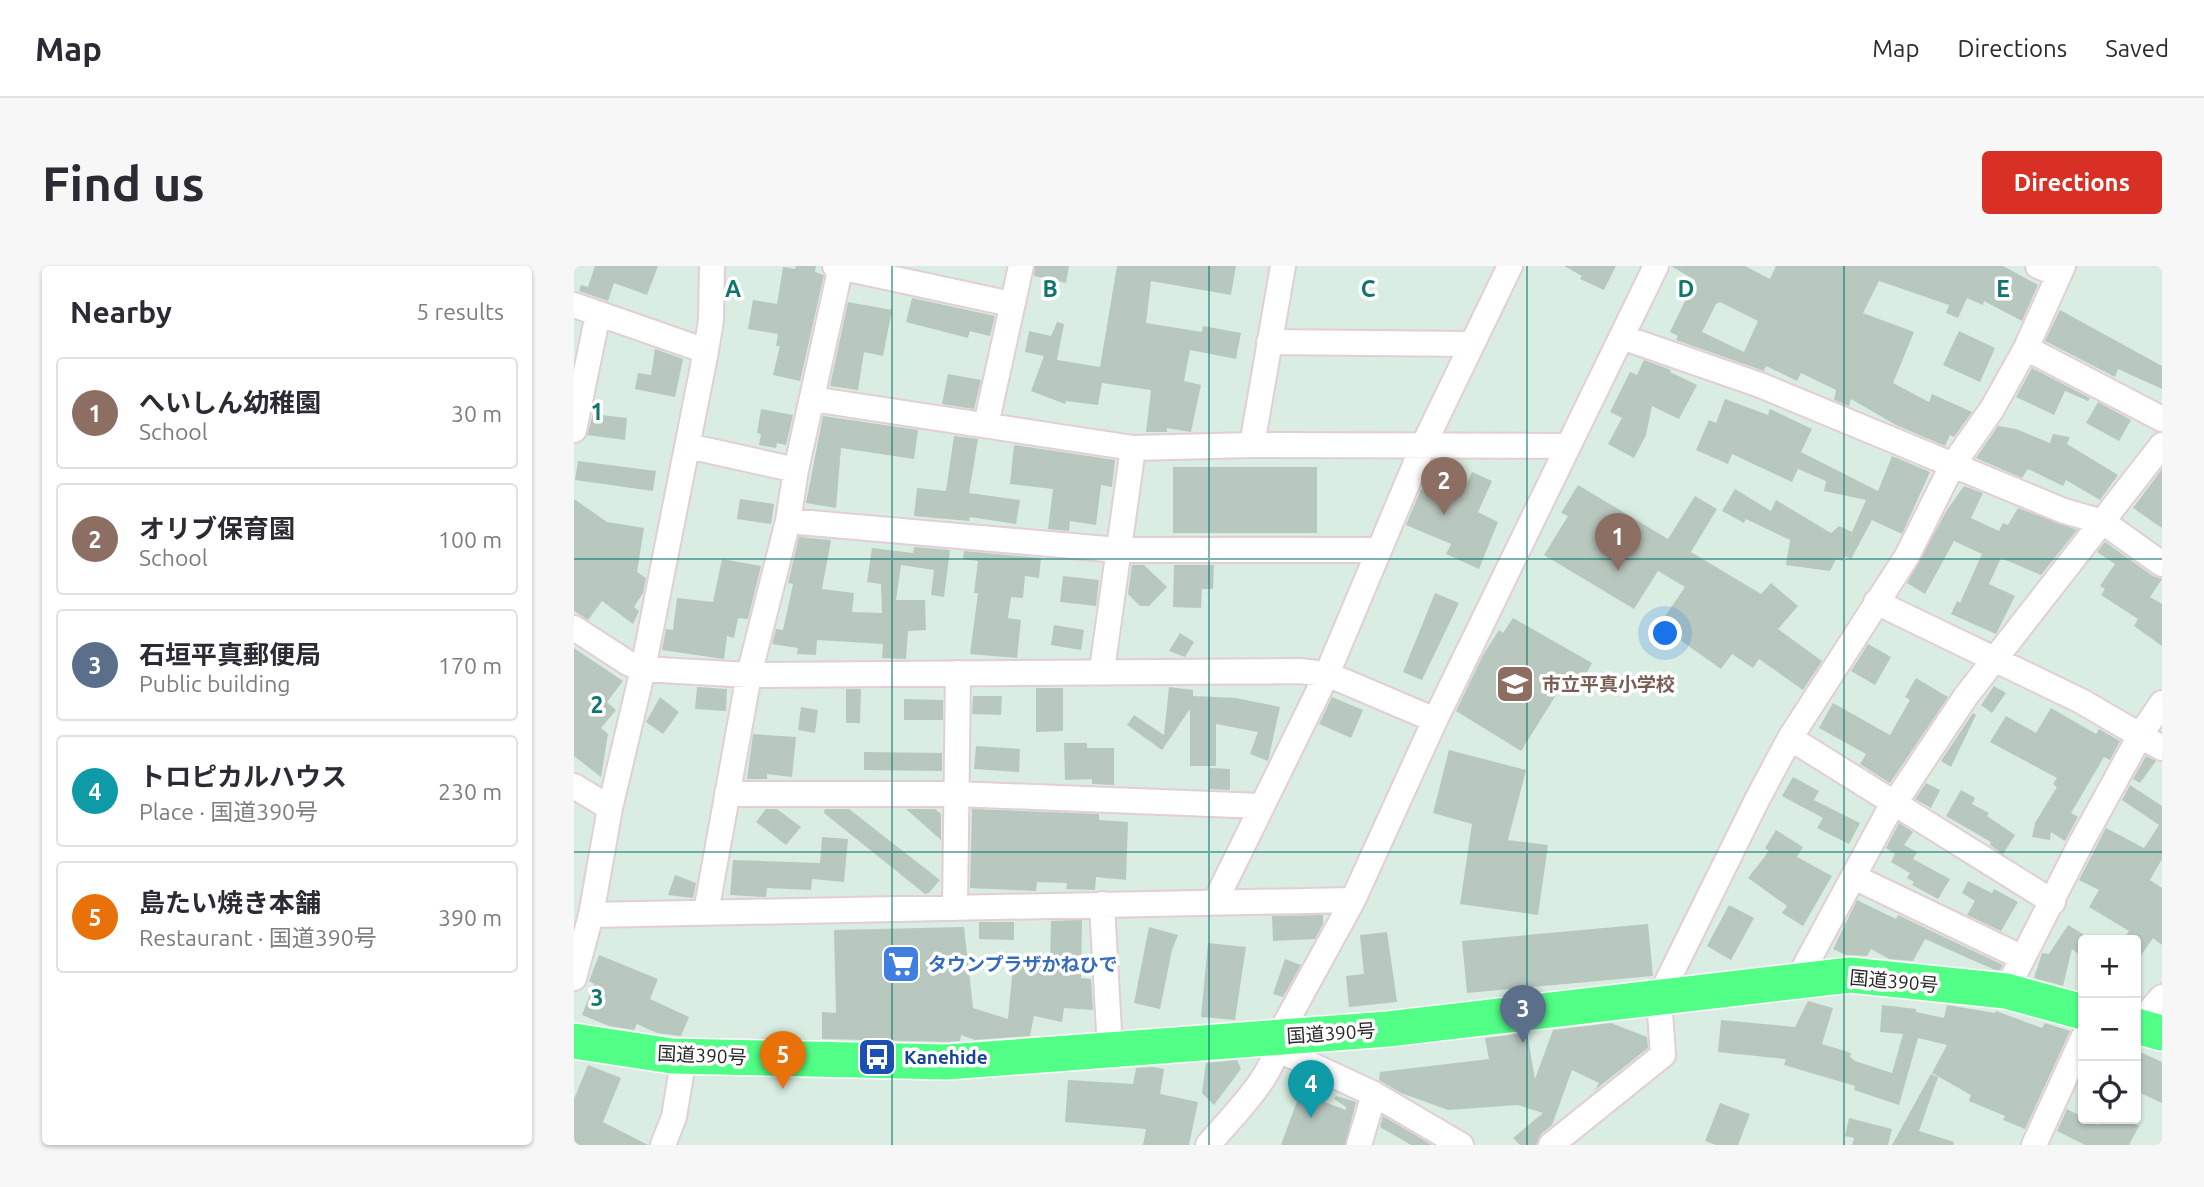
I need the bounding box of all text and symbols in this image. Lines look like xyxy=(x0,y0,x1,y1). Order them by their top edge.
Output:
text: Map xyxy=(35,30,102,67)
text: Map xyxy=(1872,35,1919,62)
text: Directions xyxy=(1957,35,2067,62)
text: Saved xyxy=(2105,35,2169,62)
button: Directions xyxy=(1982,151,2162,214)
text: Find us xyxy=(42,155,205,210)
text: A xyxy=(725,276,741,301)
text: B xyxy=(1042,276,1058,301)
text: C xyxy=(1361,276,1376,301)
text: D xyxy=(1678,276,1694,301)
text: E xyxy=(1996,276,2010,301)
text: Nearby xyxy=(70,295,172,329)
text: 5 results xyxy=(416,299,504,324)
text: へいしん幼稚園 xyxy=(139,388,321,417)
text: 1 xyxy=(591,399,603,424)
text: 1 xyxy=(89,401,101,426)
text: 30 m xyxy=(451,401,502,426)
text: School xyxy=(139,419,208,444)
pin: 2 xyxy=(1421,457,1467,515)
pin: 1 xyxy=(1595,513,1641,571)
text: オリブ保育園 xyxy=(139,514,295,543)
text: 2 xyxy=(89,527,101,552)
text: 100 m xyxy=(438,527,502,552)
text: School xyxy=(139,545,208,570)
your location xyxy=(1648,616,1682,650)
text: 石垣平真郵便局 xyxy=(139,640,321,669)
text: 3 xyxy=(89,653,101,678)
text: 170 m xyxy=(438,653,502,678)
school or university icon: 市立平真小学校 xyxy=(1494,663,1536,705)
text: Public building xyxy=(139,671,291,696)
place label: 市立平真小学校 xyxy=(1542,673,1675,695)
text: 2 xyxy=(591,692,603,717)
text: トロピカルハウス xyxy=(139,762,347,791)
text: 4 xyxy=(89,779,101,804)
text: 230 m xyxy=(438,779,502,804)
text: Place · 国道390号 xyxy=(139,799,318,824)
text: 島たい焼き本舗 xyxy=(139,888,321,917)
text: 5 xyxy=(89,905,101,930)
text: 390 m xyxy=(438,905,502,930)
text: Restaurant · 国道390号 xyxy=(139,925,377,950)
map controls xyxy=(2078,935,2141,1124)
button: + xyxy=(2078,935,2141,998)
supermarket icon: タウンプラザかねひで xyxy=(880,943,922,985)
place label: タウンプラザかねひで xyxy=(928,953,1117,975)
street label: 国道390号 xyxy=(1849,966,1939,996)
text: 3 xyxy=(591,985,603,1010)
pin: 3 xyxy=(1500,985,1546,1043)
button: − xyxy=(2078,998,2141,1061)
street label: 国道390号 xyxy=(1286,1019,1376,1047)
pin: 5 xyxy=(760,1031,806,1089)
bus stop icon: Kanehide xyxy=(856,1036,898,1078)
street label: 国道390号 xyxy=(657,1042,747,1068)
place label: Kanehide xyxy=(904,1046,988,1068)
pin: 4 xyxy=(1288,1060,1334,1118)
button: locate xyxy=(2078,1061,2141,1124)

